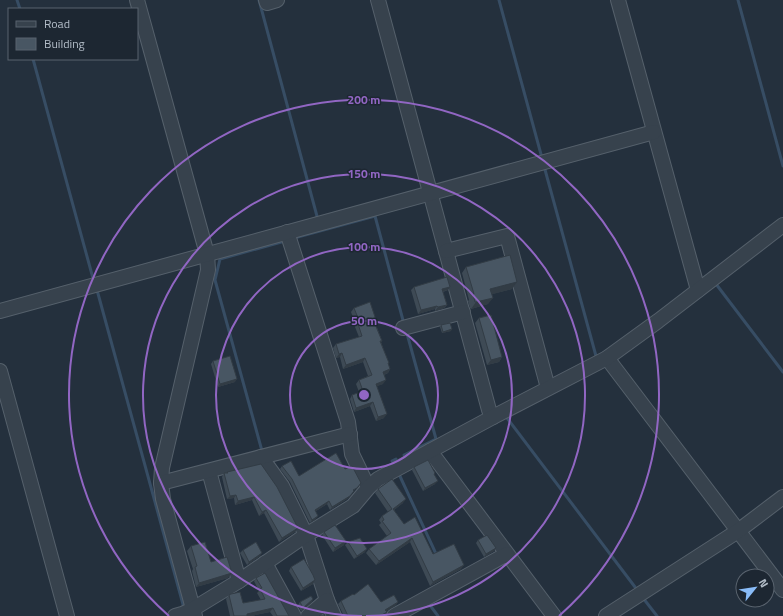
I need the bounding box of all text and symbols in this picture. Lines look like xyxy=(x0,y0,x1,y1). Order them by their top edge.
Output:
legend xyxy=(8,8,138,60)
text: Road xyxy=(44,14,70,33)
text: Building xyxy=(44,34,85,53)
text: 200 m xyxy=(348,90,380,109)
text: 150 m xyxy=(348,164,380,183)
text: 100 m xyxy=(348,237,380,256)
text: 50 m xyxy=(351,311,377,330)
centre of rings xyxy=(357,388,371,402)
north arrow xyxy=(735,568,775,608)
text: N xyxy=(755,576,772,590)

